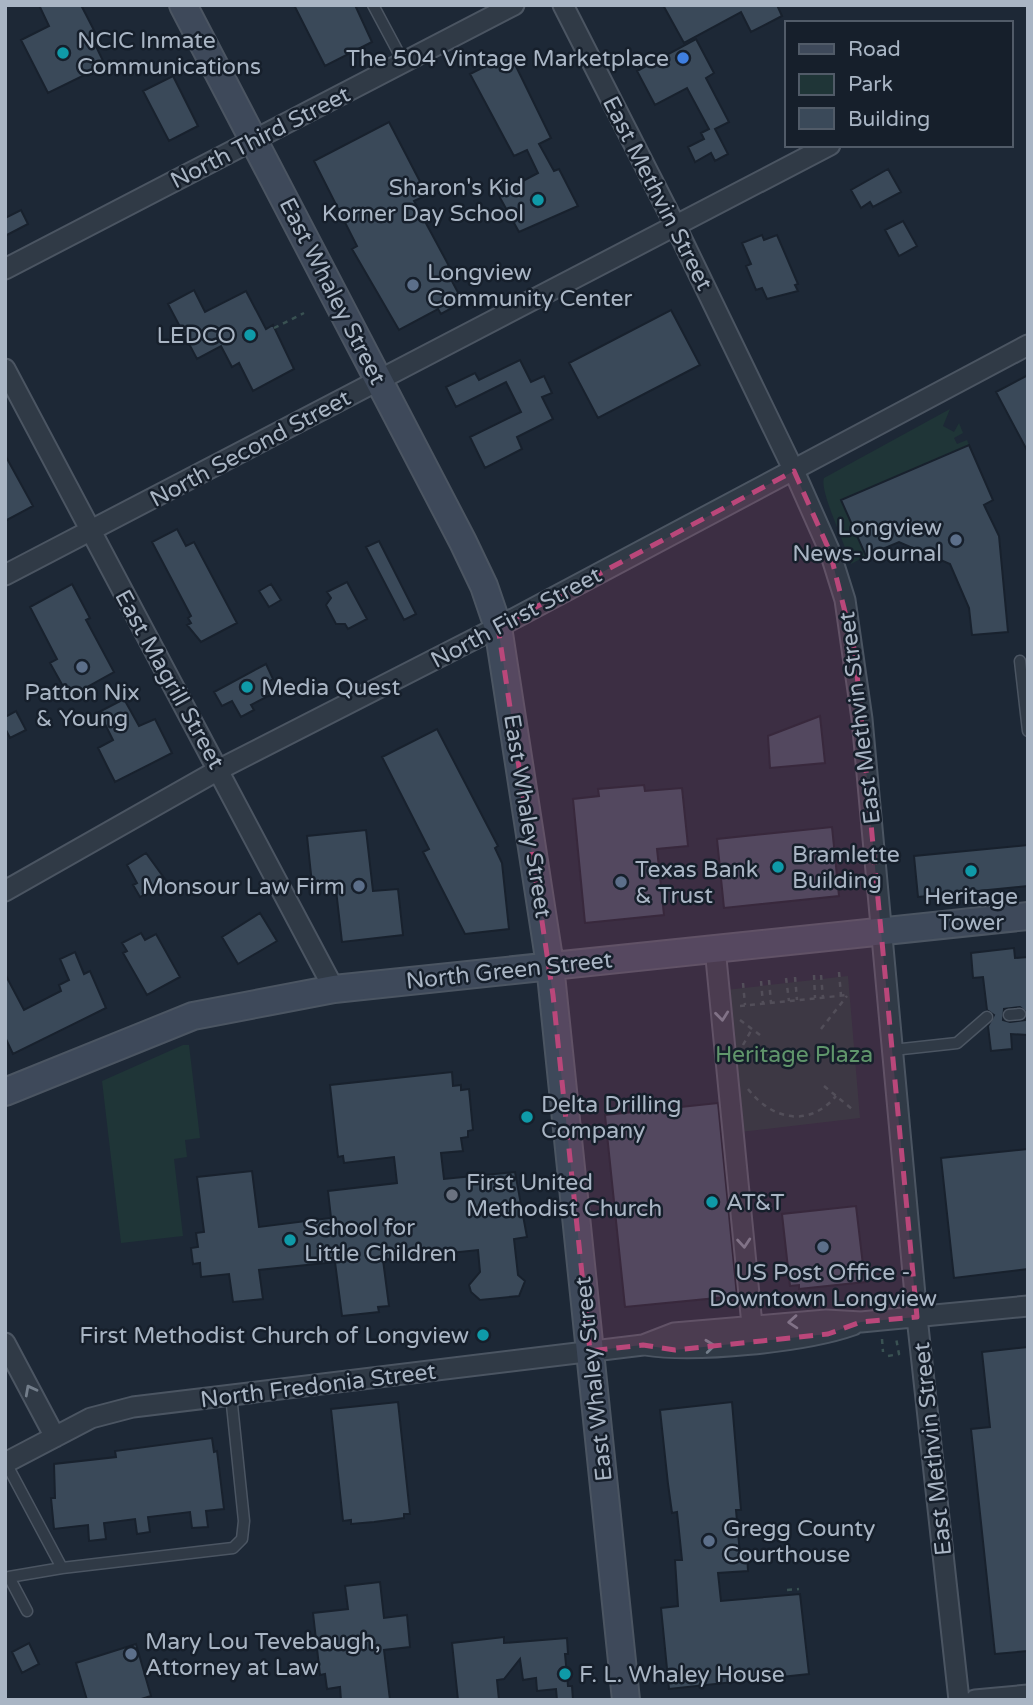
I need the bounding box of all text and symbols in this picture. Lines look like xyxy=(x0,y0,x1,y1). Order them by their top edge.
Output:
legend xyxy=(785,21,1012,147)
place label: NCIC Inmate Communications xyxy=(77,27,261,81)
text: Road xyxy=(848,37,901,62)
marker: NCIC Inmate Communications xyxy=(55,45,71,61)
place label: The 504 Vintage Marketplace xyxy=(346,45,669,73)
marker: The 504 Vintage Marketplace xyxy=(675,50,691,66)
text: Park xyxy=(848,72,893,97)
street label: North Third Street xyxy=(166,80,355,195)
street label: East Methvin Street xyxy=(596,92,718,295)
text: Building xyxy=(848,107,930,132)
place label: Sharon's Kid Korner Day School xyxy=(322,174,524,228)
marker: Sharon's Kid Korner Day School xyxy=(530,192,546,208)
street label: East Whaley Street xyxy=(273,193,391,390)
place label: Longview Community Center xyxy=(427,259,632,313)
marker: Longview Community Center xyxy=(405,277,421,293)
place label: LEDCO xyxy=(157,322,236,350)
marker: LEDCO xyxy=(242,327,258,343)
street label: North Second Street xyxy=(145,384,356,514)
place label: Longview News-Journal xyxy=(792,514,942,568)
marker: Longview News-Journal xyxy=(948,532,964,548)
street label: North First Street xyxy=(426,561,607,675)
street label: East Magrill Street xyxy=(108,585,230,774)
street label: East Methvin Street xyxy=(833,610,887,826)
marker: Patton Nix & Young xyxy=(74,659,90,675)
place label: Media Quest xyxy=(261,674,401,702)
place label: Patton Nix & Young xyxy=(24,679,140,733)
marker: Media Quest xyxy=(239,679,255,695)
street label: East Whaley Street xyxy=(497,712,557,920)
place label: Bramlette Building xyxy=(792,841,900,895)
place label: Texas Bank & Trust xyxy=(635,856,758,910)
marker: Bramlette Building xyxy=(770,859,786,875)
marker: Heritage Tower xyxy=(963,863,979,879)
place label: Monsour Law Firm xyxy=(142,873,345,901)
marker: Texas Bank & Trust xyxy=(613,874,629,890)
marker: Monsour Law Firm xyxy=(351,878,367,894)
place label: Heritage Tower xyxy=(924,883,1018,937)
street label: North Green Street xyxy=(405,946,614,996)
one-way arrow xyxy=(714,1011,729,1022)
park label: Heritage Plaza xyxy=(715,1041,873,1069)
place label: Delta Drilling Company xyxy=(541,1091,682,1145)
marker: Delta Drilling Company xyxy=(519,1109,535,1125)
place label: First United Methodist Church xyxy=(466,1169,662,1223)
marker: First United Methodist Church xyxy=(444,1187,460,1203)
place label: AT&T xyxy=(726,1189,785,1217)
marker: AT&T xyxy=(704,1194,720,1210)
place label: School for Little Children xyxy=(304,1214,457,1268)
marker: School for Little Children xyxy=(282,1232,298,1248)
one-way arrow xyxy=(736,1237,751,1248)
marker: US Post Office - Downtown Longview xyxy=(815,1239,831,1255)
place label: US Post Office - Downtown Longview xyxy=(709,1259,937,1313)
street label: East Whaley Street xyxy=(569,1275,619,1483)
one-way arrow xyxy=(787,1314,798,1329)
place label: First Methodist Church of Longview xyxy=(79,1322,469,1350)
marker: First Methodist Church of Longview xyxy=(475,1327,491,1343)
one-way arrow xyxy=(704,1339,716,1354)
street label: East Methvin Street xyxy=(908,1341,958,1557)
street label: North Fredonia Street xyxy=(199,1358,438,1414)
one-way arrow xyxy=(25,1384,38,1397)
place label: Gregg County Courthouse xyxy=(723,1515,875,1569)
marker: Gregg County Courthouse xyxy=(701,1533,717,1549)
place label: Mary Lou Tevebaugh, Attorney at Law xyxy=(145,1628,381,1682)
marker: Mary Lou Tevebaugh, Attorney at Law xyxy=(123,1646,139,1662)
place label: F. L. Whaley House xyxy=(579,1661,785,1689)
marker: F. L. Whaley House xyxy=(557,1666,573,1682)

